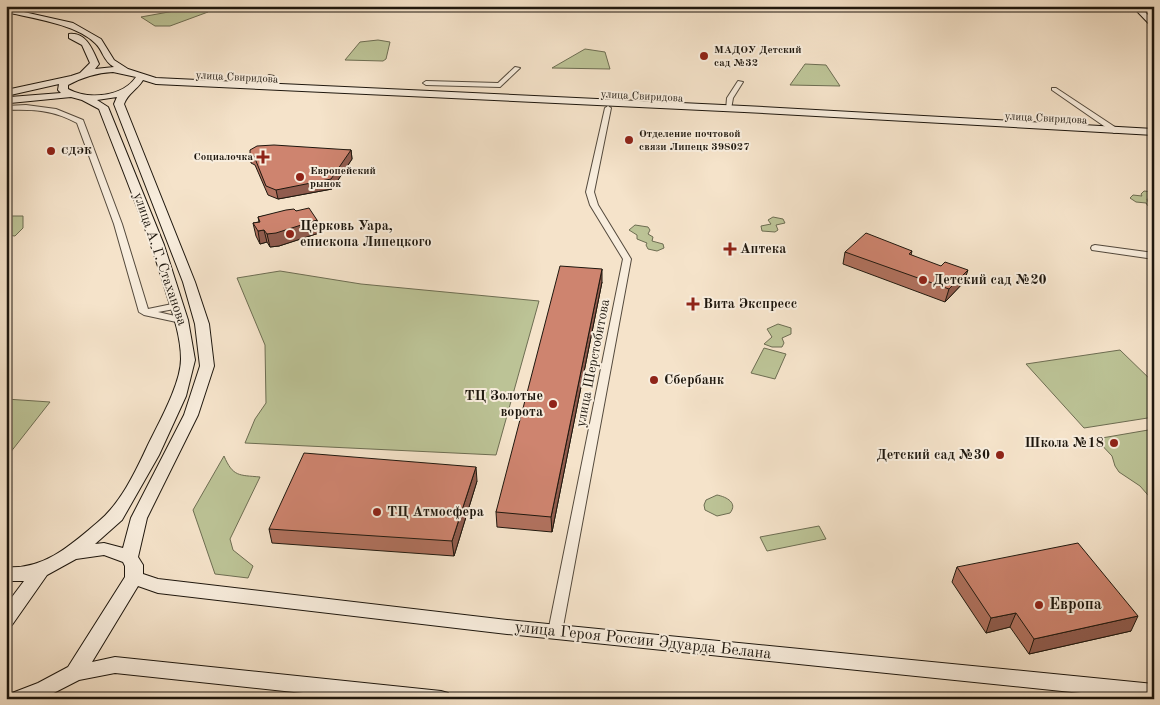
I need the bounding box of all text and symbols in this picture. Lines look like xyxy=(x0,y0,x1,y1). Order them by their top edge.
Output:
place label: МАДОУ Детский сад №32 xyxy=(714,45,801,69)
marker: МАДОУ Детский сад №32 xyxy=(698,50,710,62)
street label: улица Свиридова xyxy=(195,70,279,86)
street label: улица Свиридова xyxy=(600,89,684,105)
street label: улица Свиридова xyxy=(1004,111,1088,127)
place label: Отделение почтовой связи Липецк 398027 xyxy=(639,129,750,153)
marker: Отделение почтовой связи Липецк 398027 xyxy=(623,134,635,146)
marker: СДЭК xyxy=(45,145,57,157)
place label: СДЭК xyxy=(61,146,92,157)
marker: Социалочка xyxy=(257,151,269,163)
place label: Социалочка xyxy=(193,152,253,163)
place label: Европейский рынок xyxy=(310,166,376,190)
marker: Европейский рынок xyxy=(294,171,306,183)
street label: улица А. Г. Стаханова xyxy=(131,191,189,327)
place label: Церковь Уара, епископа Липецкого xyxy=(300,219,432,249)
marker: Церковь Уара, епископа Липецкого xyxy=(284,228,296,240)
place label: Аптека xyxy=(740,242,786,256)
marker: Аптека xyxy=(724,243,736,255)
place label: Детский сад №20 xyxy=(933,273,1047,287)
marker: Детский сад №20 xyxy=(917,274,929,286)
place label: Вита Экспресс xyxy=(703,297,797,311)
street label: улица Шерстобитова xyxy=(574,298,612,428)
marker: Вита Экспресс xyxy=(687,298,699,310)
place label: Сбербанк xyxy=(664,373,725,387)
marker: Сбербанк xyxy=(648,374,660,386)
place label: ТЦ Золотые ворота xyxy=(465,389,543,419)
marker: ТЦ Золотые ворота xyxy=(547,398,559,410)
place label: Школа №18 xyxy=(1025,436,1104,450)
marker: Школа №18 xyxy=(1108,437,1120,449)
place label: Детский сад №30 xyxy=(876,448,990,462)
marker: Детский сад №30 xyxy=(994,449,1006,461)
place label: ТЦ Атмосфера xyxy=(387,505,484,520)
marker: ТЦ Атмосфера xyxy=(371,506,383,518)
place label: Европа xyxy=(1049,597,1102,613)
marker: Европа xyxy=(1033,599,1045,611)
street label: улица Героя России Эдуарда Белана xyxy=(514,620,772,662)

